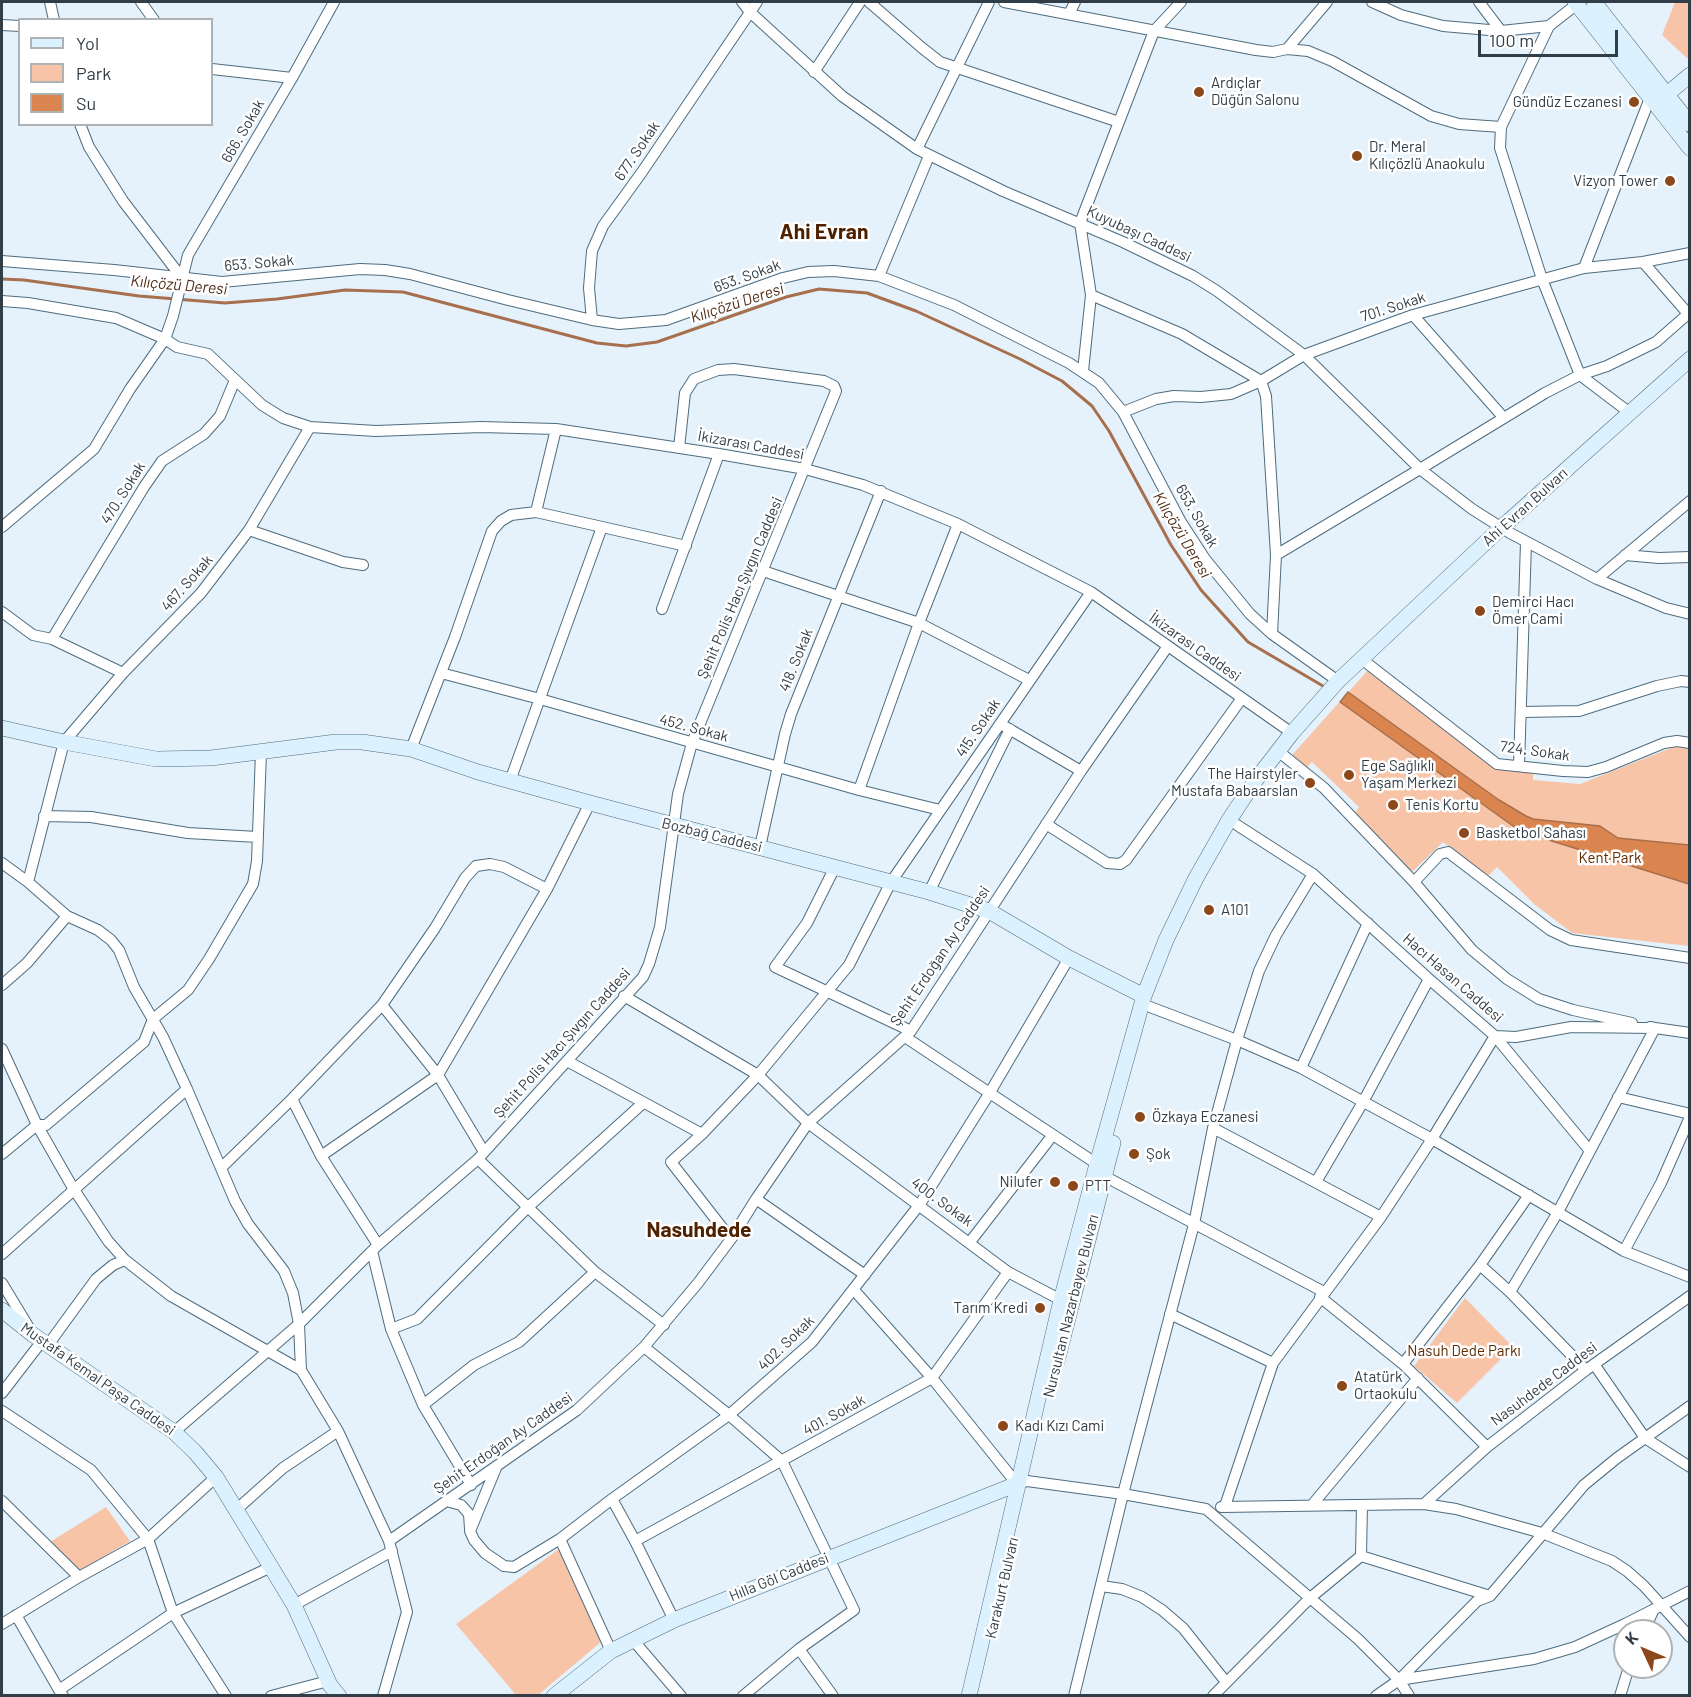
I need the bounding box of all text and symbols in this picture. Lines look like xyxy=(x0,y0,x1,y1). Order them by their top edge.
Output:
legend xyxy=(18,18,213,126)
scale bar xyxy=(1481,18,1620,56)
text: 100 m xyxy=(1489,29,1534,51)
text: Yol xyxy=(76,32,99,54)
text: Park xyxy=(76,62,111,84)
place label: Ardıçlar Düğün Salonu xyxy=(1211,74,1299,109)
marker: Ardıçlar Düğün Salonu xyxy=(1192,85,1206,99)
text: Su xyxy=(76,92,96,114)
place label: Gündüz Eczanesi xyxy=(1513,93,1622,111)
marker: Gündüz Eczanesi xyxy=(1627,95,1641,109)
street label: 666. Sokak xyxy=(218,96,268,166)
street label: 677. Sokak xyxy=(611,118,663,184)
place label: Dr. Meral Kılıçözlü Anaokulu xyxy=(1369,138,1485,173)
marker: Dr. Meral Kılıçözlü Anaokulu xyxy=(1350,149,1364,163)
place label: Vizyon Tower xyxy=(1573,172,1658,190)
marker: Vizyon Tower xyxy=(1663,174,1677,188)
street label: Kuyubaşı Caddesi xyxy=(1084,202,1194,266)
district label: Ahi Evran xyxy=(780,219,868,245)
street label: 653. Sokak xyxy=(223,251,295,275)
street label: 653. Sokak xyxy=(711,256,783,296)
water label: Kılıçözü Deresi xyxy=(130,271,228,299)
water label: Kılıçözü Deresi xyxy=(688,279,786,327)
street label: 701. Sokak xyxy=(1358,288,1428,326)
street label: İkizarası Caddesi xyxy=(696,427,806,463)
street label: 470. Sokak xyxy=(97,459,149,527)
street label: Ahi Evran Bulvarı xyxy=(1479,464,1571,550)
street label: 653. Sokak xyxy=(1172,481,1222,551)
water label: Kılıçözü Deresi xyxy=(1149,488,1215,582)
street label: Şehit Polis Hacı Şıvgın Caddesi xyxy=(693,494,787,682)
street label: 467. Sokak xyxy=(158,551,216,615)
place label: Demirci Hacı Ömer Cami xyxy=(1492,593,1574,628)
marker: Demirci Hacı Ömer Cami xyxy=(1473,604,1487,618)
street label: İkizarası Caddesi xyxy=(1146,609,1244,685)
street label: 418. Sokak xyxy=(775,626,817,694)
street label: 415. Sokak xyxy=(952,695,1004,761)
street label: 452. Sokak xyxy=(658,710,730,746)
street label: 724. Sokak xyxy=(1499,737,1571,765)
place label: Ege Sağlıklı Yaşam Merkezi xyxy=(1361,757,1457,792)
place label: The Hairstyler Mustafa Babaarslan xyxy=(1171,765,1298,800)
marker: Ege Sağlıklı Yaşam Merkezi xyxy=(1342,768,1356,782)
marker: The Hairstyler Mustafa Babaarslan xyxy=(1303,776,1317,790)
place label: Tenis Kortu xyxy=(1405,796,1479,814)
marker: Tenis Kortu xyxy=(1386,798,1400,812)
street label: Bozbağ Caddesi xyxy=(660,814,764,856)
place label: Basketbol Sahası xyxy=(1476,824,1586,842)
marker: Basketbol Sahası xyxy=(1457,826,1471,840)
park label: Kent Park xyxy=(1579,849,1641,867)
street label: Şehit Erdoğan Ay Caddesi xyxy=(886,882,994,1030)
place label: A101 xyxy=(1221,901,1249,919)
marker: A101 xyxy=(1202,903,1216,917)
street label: Hacı Hasan Caddesi xyxy=(1399,930,1507,1026)
street label: Şehit Polis Hacı Şıvgın Caddesi xyxy=(490,964,634,1122)
place label: Özkaya Eczanesi xyxy=(1152,1108,1259,1126)
marker: Özkaya Eczanesi xyxy=(1133,1110,1147,1124)
place label: Şok xyxy=(1146,1145,1170,1163)
marker: Şok xyxy=(1127,1147,1141,1161)
place label: Nilufer xyxy=(999,1173,1043,1191)
street label: 400. Sokak xyxy=(908,1174,976,1230)
marker: Nilufer xyxy=(1048,1175,1062,1189)
place label: PTT xyxy=(1085,1177,1111,1195)
marker: PTT xyxy=(1066,1179,1080,1193)
street label: Nursultan Nazarbayev Bulvarı xyxy=(1039,1212,1103,1400)
district label: Nasuhdede xyxy=(646,1217,752,1243)
place label: Tarım Kredi xyxy=(953,1299,1028,1317)
marker: Tarım Kredi xyxy=(1033,1301,1047,1315)
street label: 402. Sokak xyxy=(754,1312,818,1374)
street label: Mustafa Kemal Paşa Caddesi xyxy=(17,1319,179,1439)
street label: Nasuhdede Caddesi xyxy=(1487,1338,1601,1430)
park label: Nasuh Dede Parkı xyxy=(1407,1342,1521,1360)
place label: Atatürk Ortaokulu xyxy=(1354,1368,1417,1403)
marker: Atatürk Ortaokulu xyxy=(1335,1379,1349,1393)
street label: Şehit Erdoğan Ay Caddesi xyxy=(430,1388,576,1498)
street label: 401. Sokak xyxy=(800,1391,868,1439)
place label: Kadı Kızı Cami xyxy=(1015,1417,1104,1435)
marker: Kadı Kızı Cami xyxy=(996,1419,1010,1433)
street label: Karakurt Bulvarı xyxy=(982,1536,1022,1640)
street label: Hılla Göl Caddesi xyxy=(726,1549,832,1605)
north arrow xyxy=(1613,1619,1673,1679)
text: K xyxy=(1621,1627,1641,1648)

